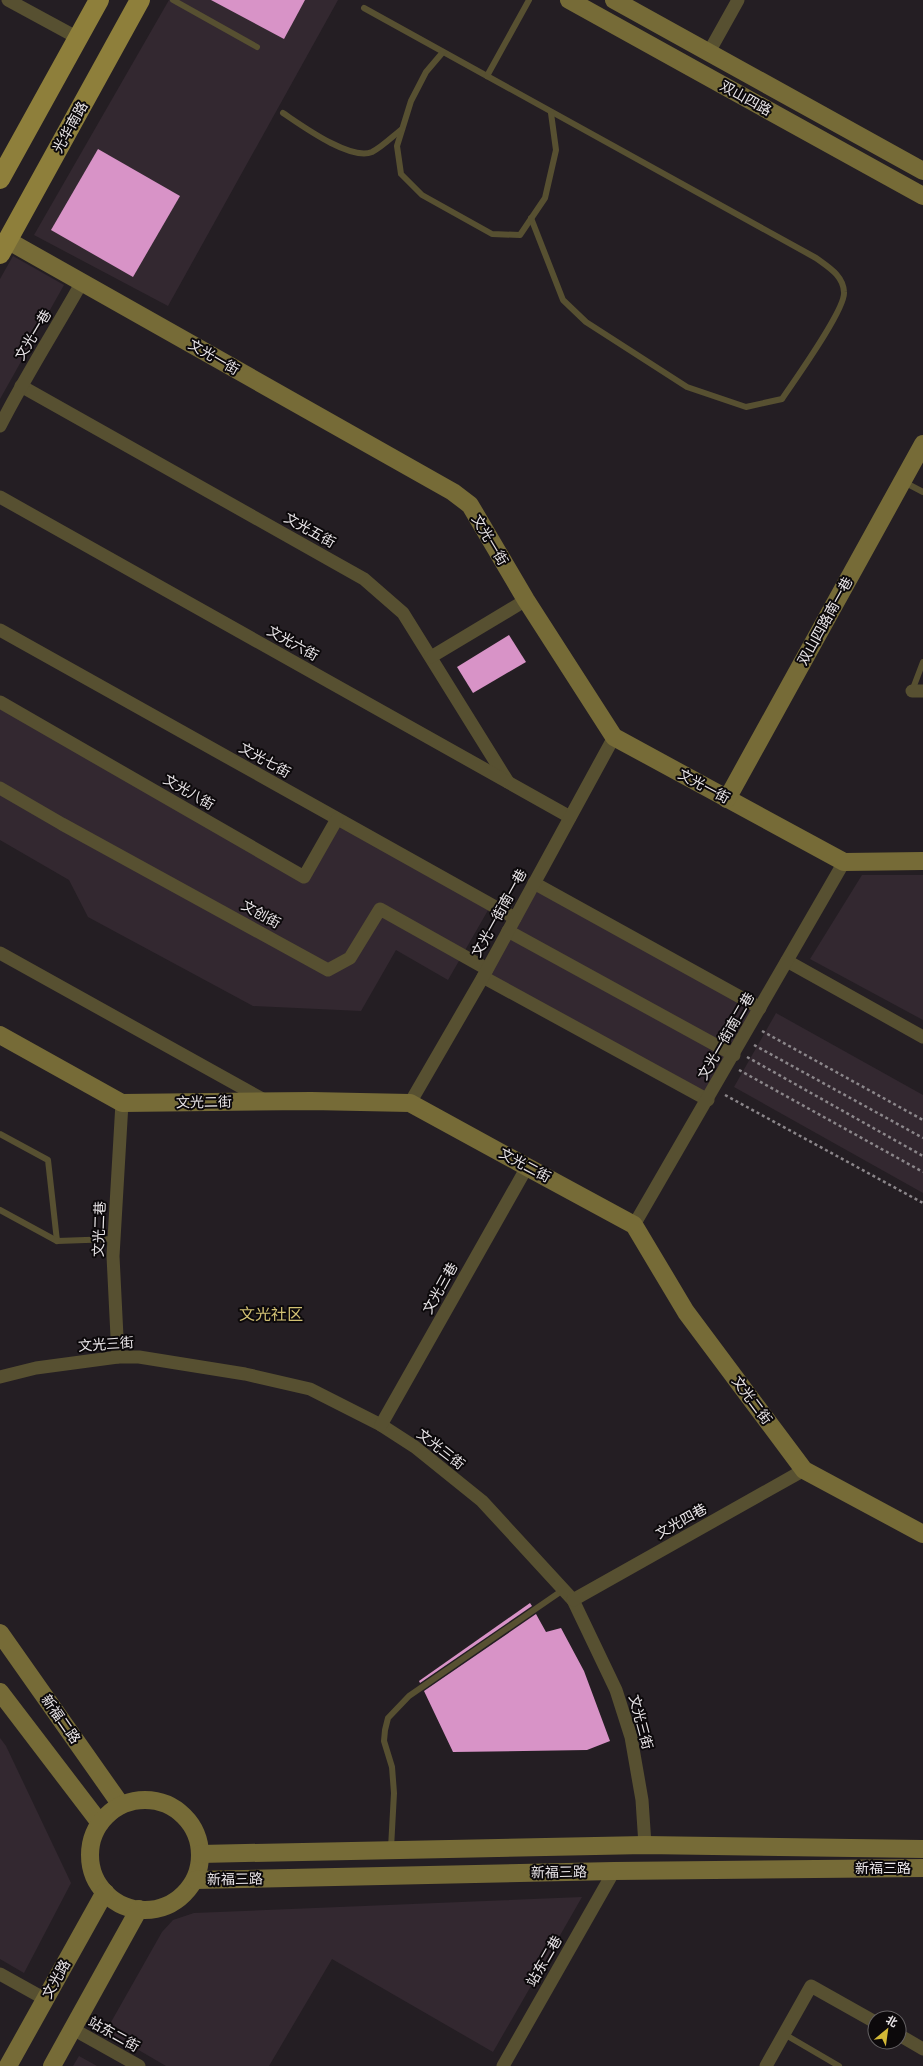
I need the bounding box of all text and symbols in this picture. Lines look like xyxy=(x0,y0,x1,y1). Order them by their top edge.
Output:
street label: 双山四路 xyxy=(718,77,774,119)
street label: 光华南路 xyxy=(49,99,91,155)
street label: 文光一巷 xyxy=(12,307,54,363)
street label: 文光一街 xyxy=(186,336,242,378)
street label: 文光五街 xyxy=(282,509,338,551)
street label: 文光一街 xyxy=(469,512,511,568)
street label: 双山四路南一巷 xyxy=(794,574,856,668)
street label: 文光六街 xyxy=(265,622,321,664)
street label: 文光七街 xyxy=(237,739,293,781)
street label: 文光一街 xyxy=(676,766,732,806)
street label: 文光八街 xyxy=(161,771,217,813)
street label: 文光一街南一巷 xyxy=(468,866,530,960)
street label: 文创街 xyxy=(239,897,283,931)
street label: 文光一街南二巷 xyxy=(695,990,757,1082)
street label: 文光二街 xyxy=(176,1094,232,1110)
street label: 文光二街 xyxy=(497,1145,553,1185)
street label: 文光二巷 xyxy=(90,1201,108,1257)
street label: 文光三巷 xyxy=(419,1260,461,1316)
district label: 文光社区 xyxy=(239,1305,303,1324)
street label: 文光三街 xyxy=(78,1334,134,1354)
street label: 文光二街 xyxy=(729,1373,775,1427)
street label: 文光三街 xyxy=(414,1425,468,1473)
street label: 文光四巷 xyxy=(653,1500,709,1542)
street label: 新福二路 xyxy=(38,1691,84,1747)
street label: 文光三街 xyxy=(626,1693,656,1751)
street label: 新福三路 xyxy=(855,1860,911,1876)
street label: 新福三路 xyxy=(531,1864,587,1880)
street label: 新福三路 xyxy=(207,1871,263,1887)
street label: 站东二巷 xyxy=(523,1933,565,1989)
street label: 文光路 xyxy=(39,1957,73,2001)
north arrow xyxy=(867,2010,907,2050)
street label: 站东二街 xyxy=(86,2013,142,2055)
text: 北 xyxy=(884,2013,900,2030)

